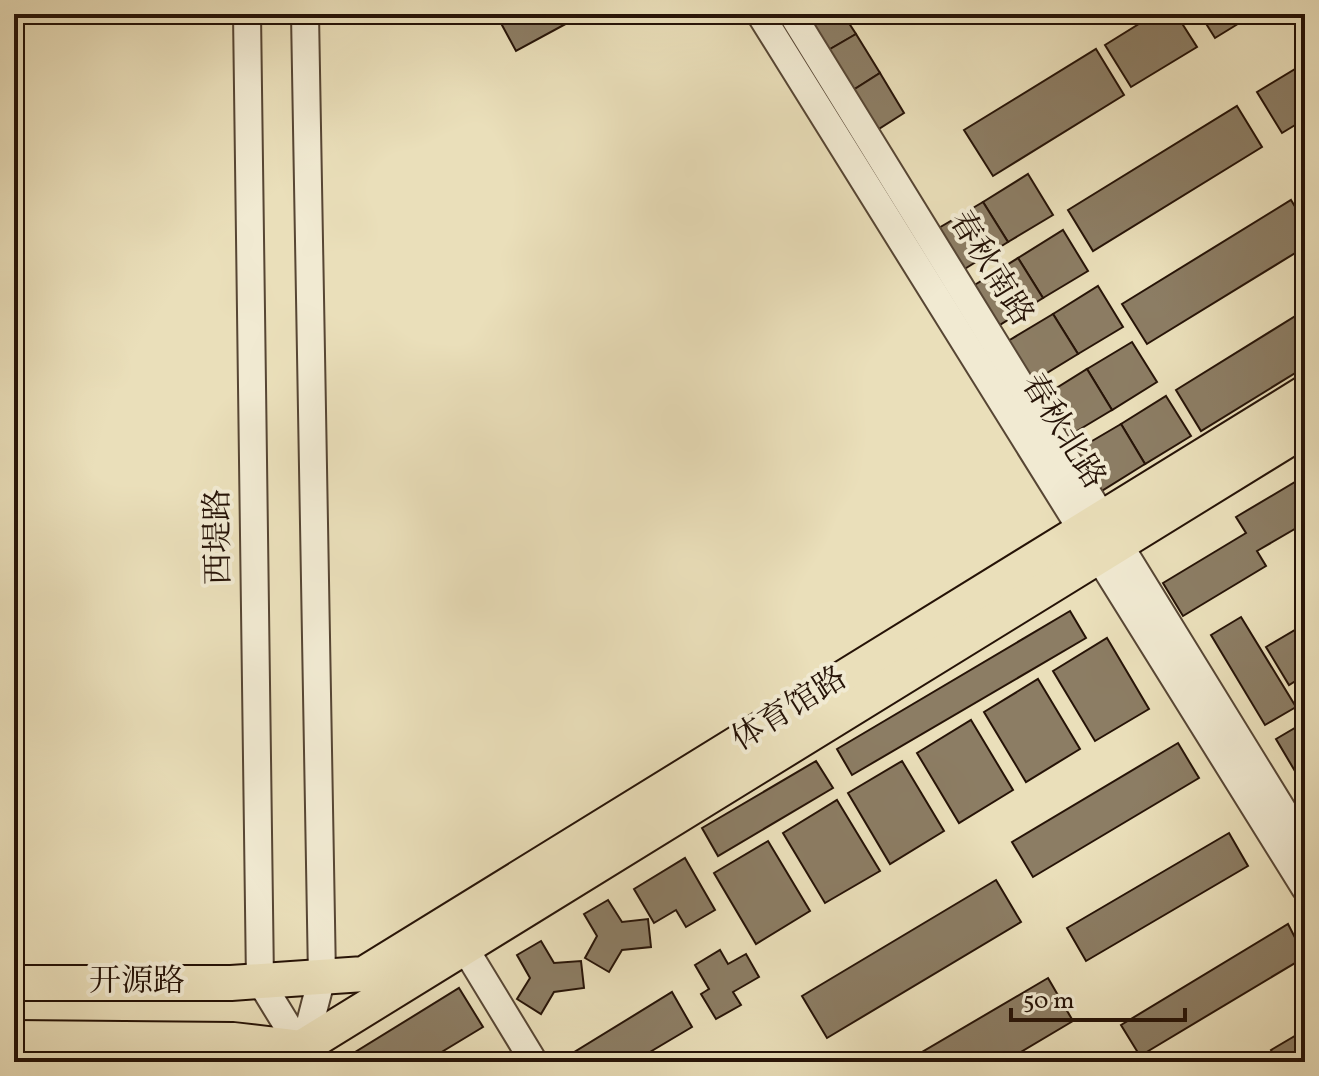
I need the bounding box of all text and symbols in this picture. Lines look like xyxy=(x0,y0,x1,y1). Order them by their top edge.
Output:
street label: 春秋南路 xyxy=(937,203,1043,335)
street label: 春秋北路 xyxy=(1009,366,1115,498)
street label: 西堤路 xyxy=(197,489,243,585)
street label: 体育馆路 xyxy=(724,657,856,763)
street label: 开源路 xyxy=(89,961,185,1005)
scale bar xyxy=(1011,972,1185,1022)
text: 50 m xyxy=(1023,985,1075,1019)

